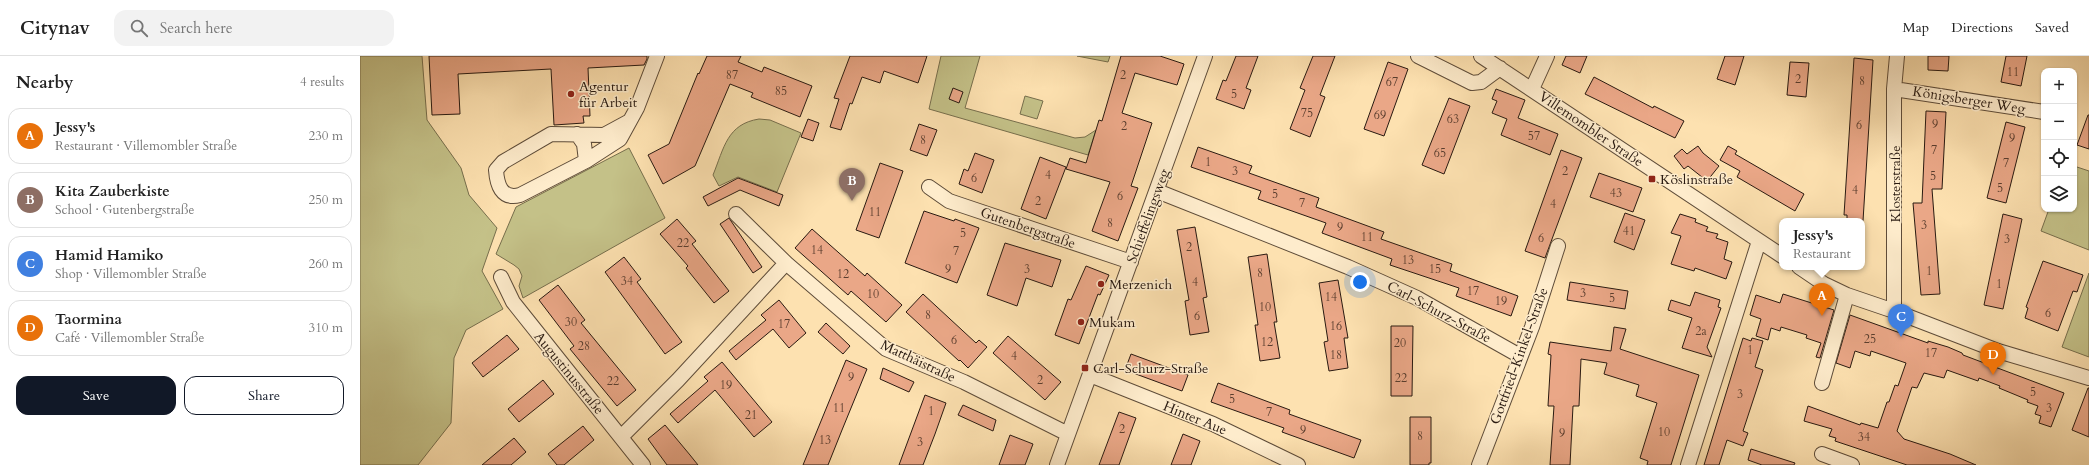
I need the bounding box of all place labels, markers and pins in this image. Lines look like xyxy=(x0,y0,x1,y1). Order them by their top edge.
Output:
place label: Agentur für Arbeit xyxy=(579,77,638,112)
marker: Agentur für Arbeit xyxy=(566,89,576,99)
pin: B xyxy=(839,168,865,201)
place label: Köslinstraße xyxy=(1660,170,1733,189)
marker: Köslinstraße xyxy=(1647,174,1657,184)
place label: Merzenich xyxy=(1109,275,1173,294)
marker: Merzenich xyxy=(1096,279,1106,289)
pin: A xyxy=(1809,283,1835,316)
pin: C xyxy=(1888,304,1914,337)
place label: Mukam xyxy=(1089,313,1135,332)
marker: Mukam xyxy=(1076,317,1086,327)
pin: D xyxy=(1980,342,2006,375)
place label: Carl-Schurz-Straße xyxy=(1093,359,1208,378)
marker: Carl-Schurz-Straße xyxy=(1080,363,1090,373)

